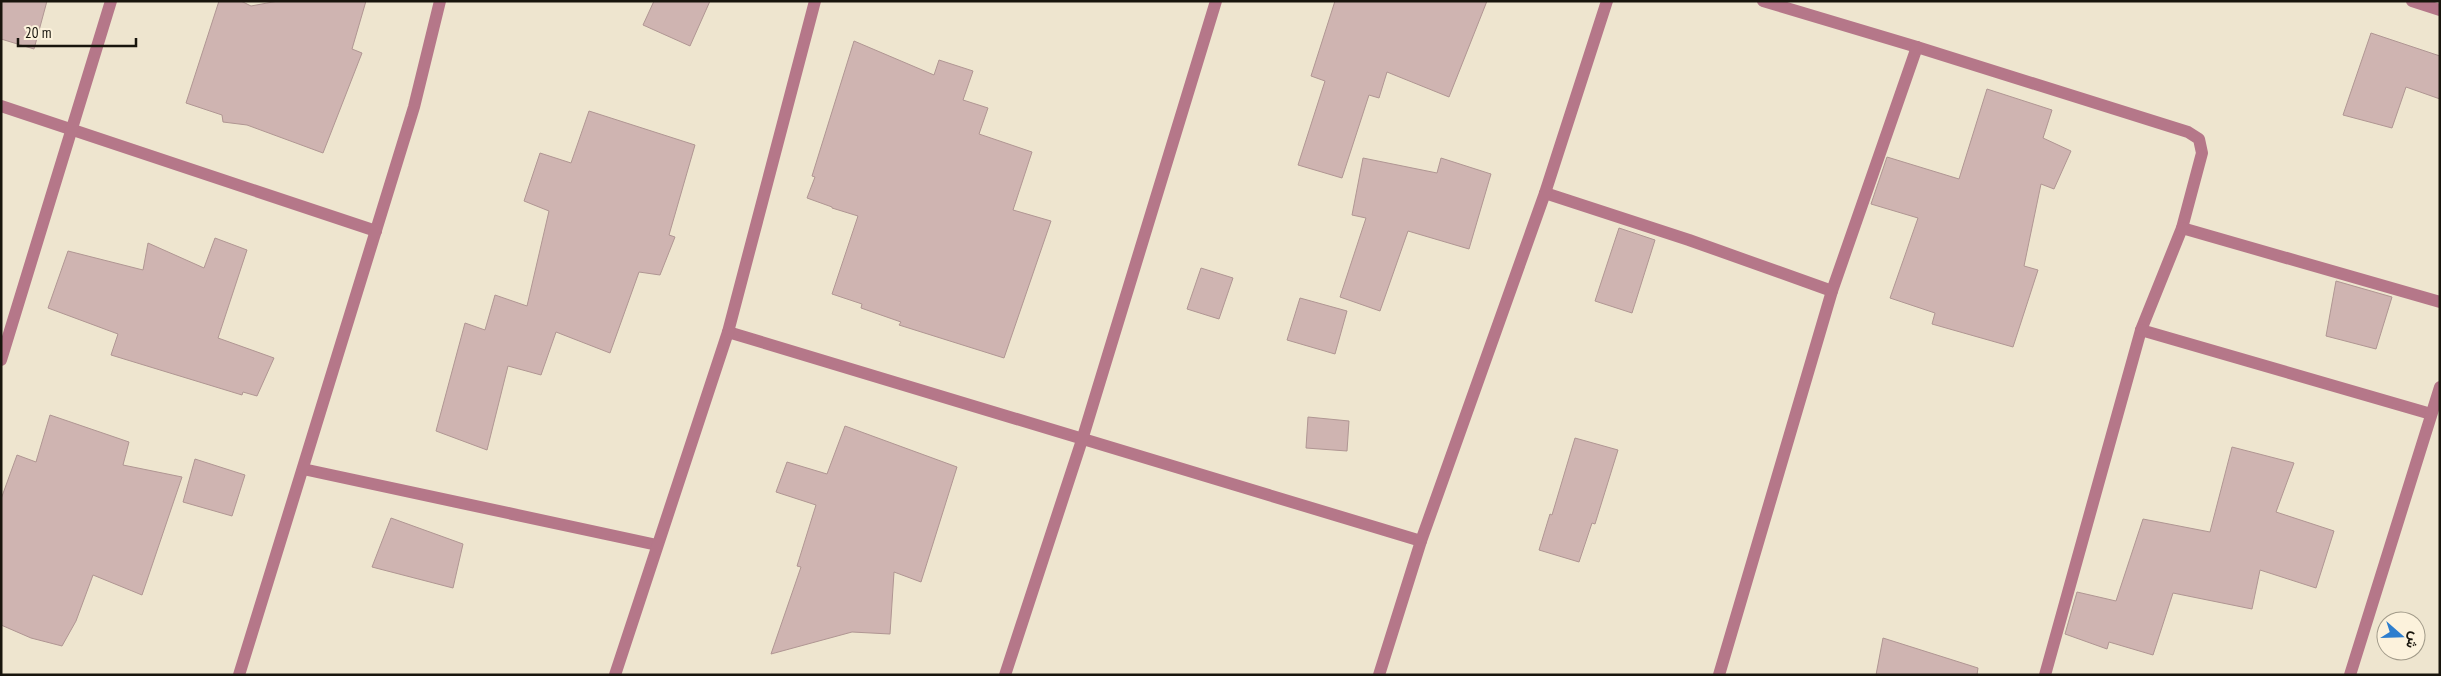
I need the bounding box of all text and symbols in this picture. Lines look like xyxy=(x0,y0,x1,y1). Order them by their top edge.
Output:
scale bar xyxy=(18,15,135,47)
text: 20 m xyxy=(25,23,51,42)
north arrow xyxy=(2376,611,2426,661)
text: ش xyxy=(2402,629,2425,652)

